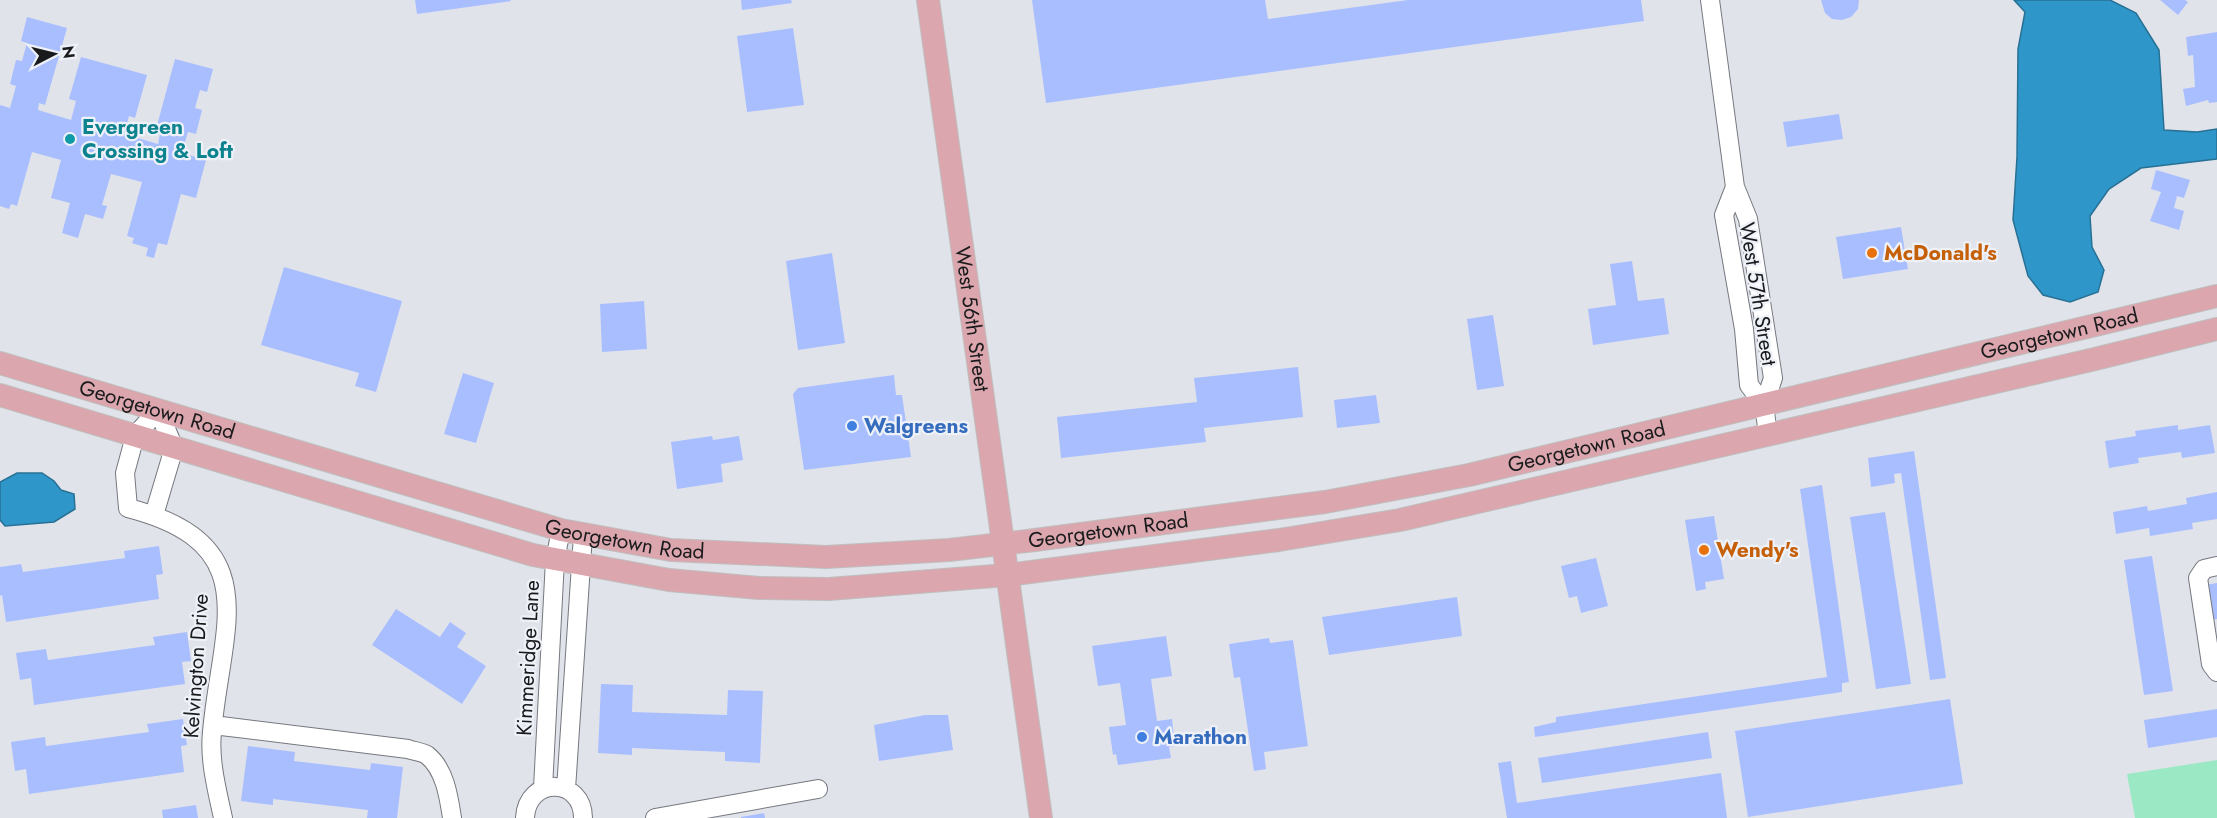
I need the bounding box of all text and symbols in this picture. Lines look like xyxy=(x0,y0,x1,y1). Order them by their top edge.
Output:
north arrow xyxy=(24,24,84,84)
text: N xyxy=(56,45,81,60)
place label: Evergreen Crossing & Loft xyxy=(82,112,233,166)
marker: Evergreen Crossing & Loft xyxy=(63,132,77,146)
street label: West 57th Street xyxy=(1732,220,1784,368)
place label: McDonald's xyxy=(1884,238,1997,268)
street label: West 56th Street xyxy=(947,244,997,393)
marker: McDonald's xyxy=(1865,246,1879,260)
street label: Georgetown Road xyxy=(1977,300,2141,367)
street label: Georgetown Road xyxy=(76,372,239,447)
place label: Walgreens xyxy=(864,411,969,441)
street label: Georgetown Road xyxy=(1505,413,1669,480)
marker: Walgreens xyxy=(845,419,859,433)
street label: Georgetown Road xyxy=(1026,505,1190,556)
street label: Georgetown Road xyxy=(541,511,705,567)
place label: Wendy's xyxy=(1716,535,1799,565)
marker: Wendy's xyxy=(1697,543,1711,557)
street label: Kimmeridge Lane xyxy=(509,579,547,737)
street label: Kelvington Drive xyxy=(176,592,216,739)
place label: Marathon xyxy=(1154,722,1247,752)
marker: Marathon xyxy=(1135,730,1149,744)

